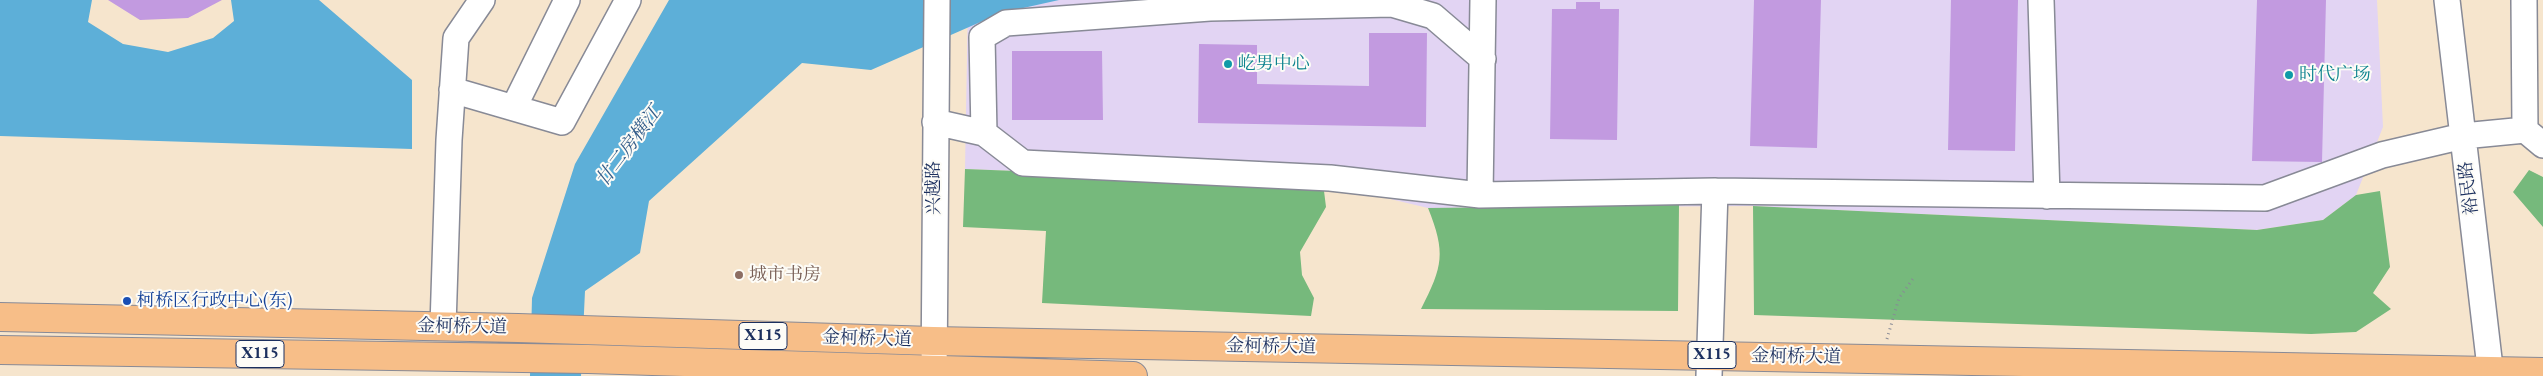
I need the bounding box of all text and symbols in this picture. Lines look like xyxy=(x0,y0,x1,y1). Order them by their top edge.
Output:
place label: 屹男中心 xyxy=(1238,53,1310,75)
marker: 屹男中心 xyxy=(1222,58,1234,70)
place label: 时代广场 xyxy=(2299,64,2371,86)
marker: 时代广场 xyxy=(2283,69,2295,81)
water label: 廿二房横江 xyxy=(591,102,667,192)
street label: 裕民路 xyxy=(2455,160,2483,216)
street label: 兴越路 xyxy=(923,161,945,215)
place label: 城市书房 xyxy=(749,264,821,286)
marker: 城市书房 xyxy=(733,269,745,281)
place label: 柯桥区行政中心(东) xyxy=(137,290,292,312)
marker: 柯桥区行政中心(东) xyxy=(121,295,133,307)
street label: 金柯桥大道 xyxy=(417,315,507,339)
road number: X115 xyxy=(739,322,787,350)
street label: 金柯桥大道 xyxy=(822,327,912,351)
street label: 金柯桥大道 xyxy=(1226,335,1316,359)
road number: X115 xyxy=(236,340,284,368)
road number: X115 xyxy=(1688,342,1736,368)
street label: 金柯桥大道 xyxy=(1751,345,1841,369)

